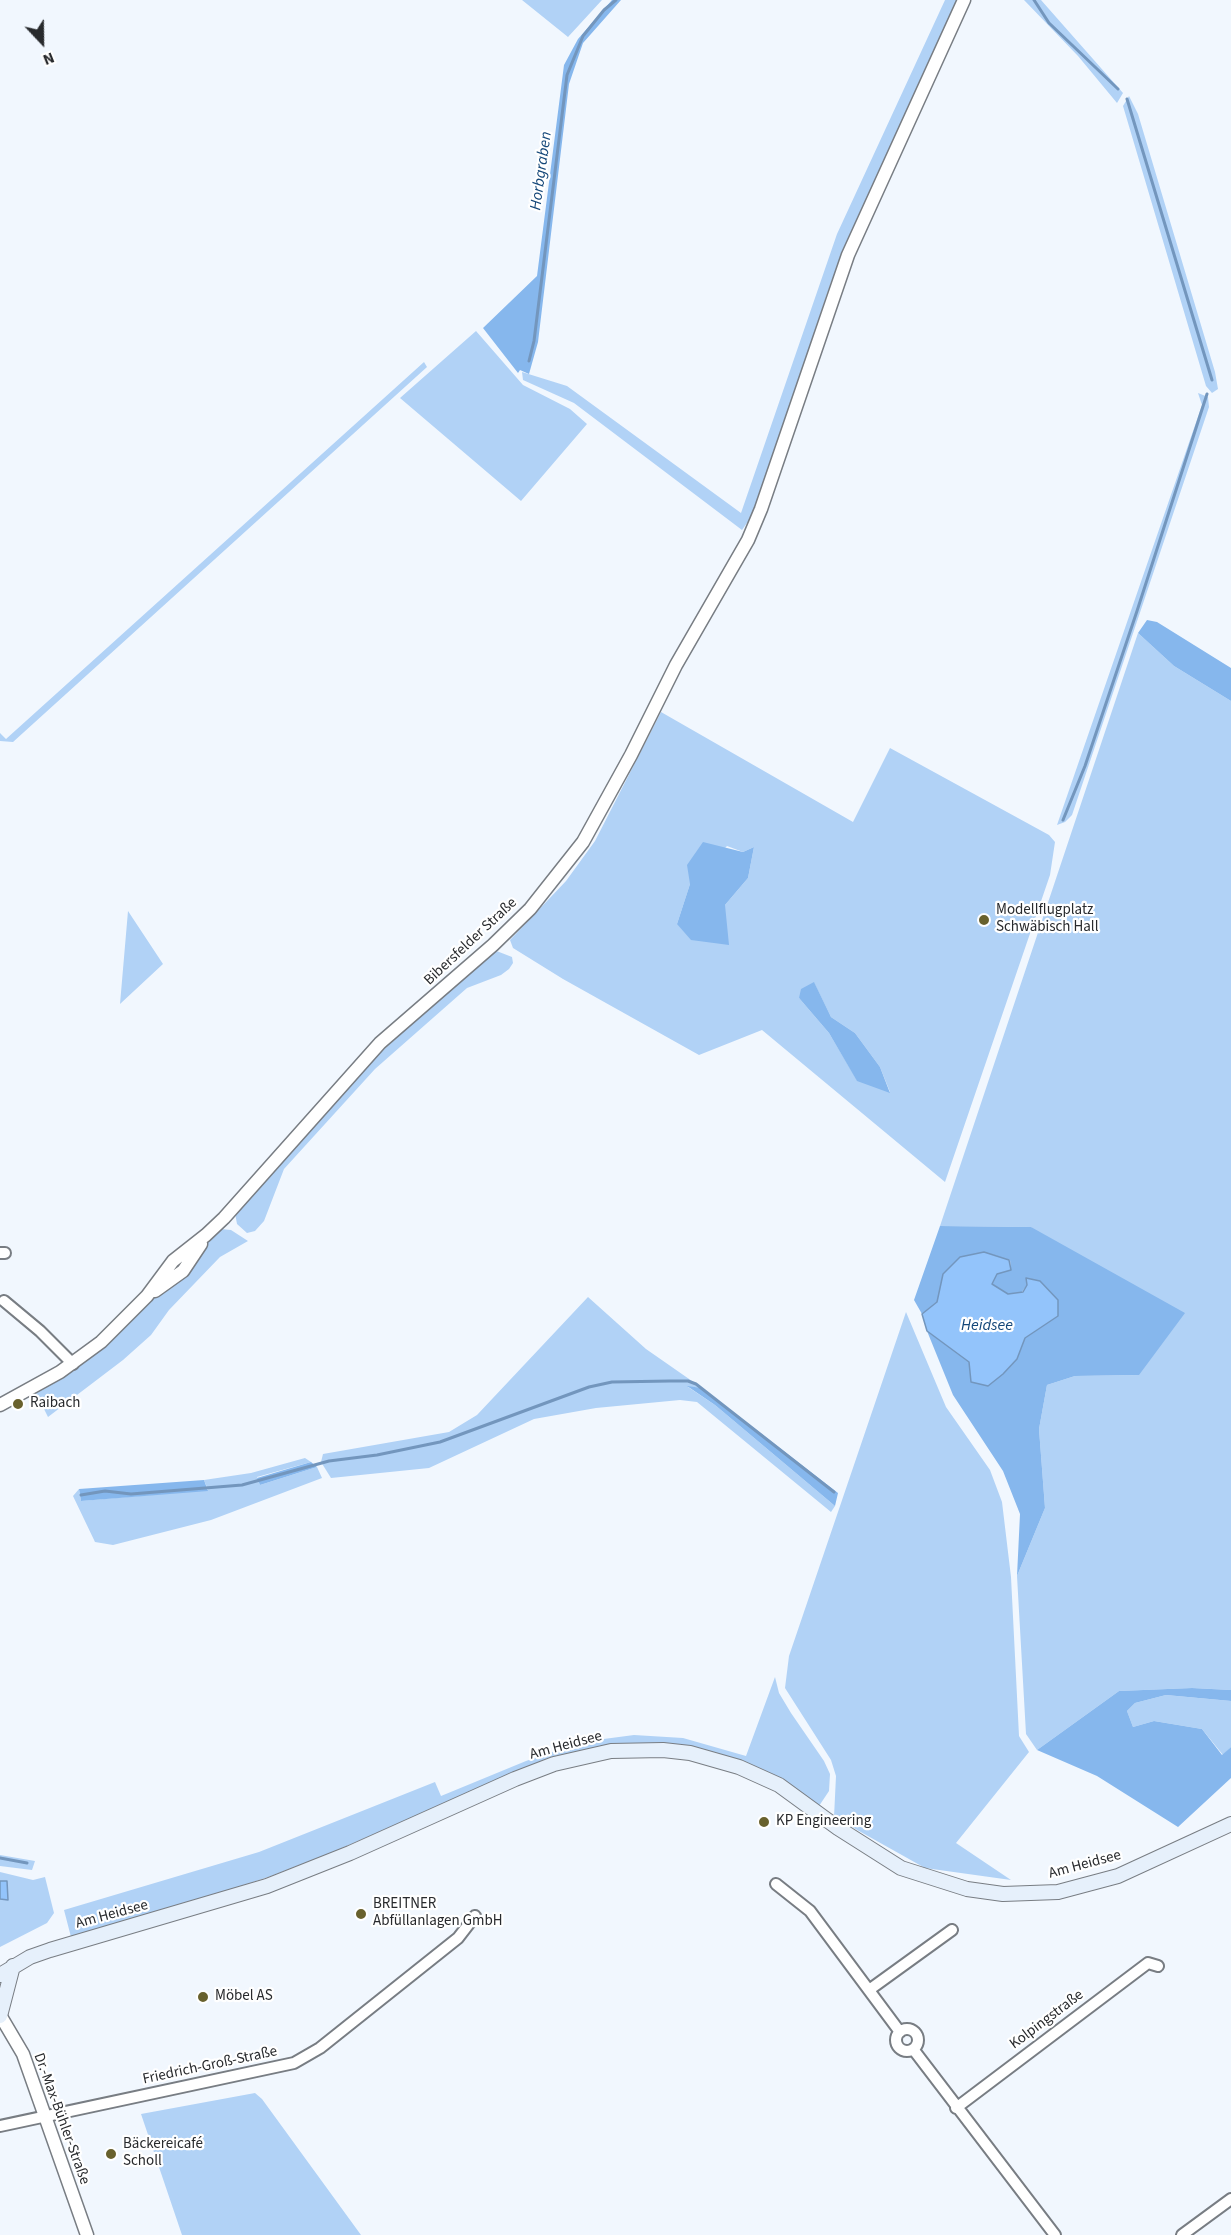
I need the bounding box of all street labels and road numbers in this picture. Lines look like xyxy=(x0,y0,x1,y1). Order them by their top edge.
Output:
street label: Bibersfelder Straße xyxy=(421,894,521,990)
street label: Am Heidsee xyxy=(528,1728,604,1764)
street label: Am Heidsee xyxy=(1047,1847,1123,1883)
street label: Am Heidsee xyxy=(74,1897,150,1933)
street label: Kolpingstraße xyxy=(1007,1986,1087,2054)
street label: Friedrich-Groß-Straße xyxy=(141,2043,279,2089)
street label: Dr.-Max-Bühler-Straße xyxy=(29,2051,93,2187)

